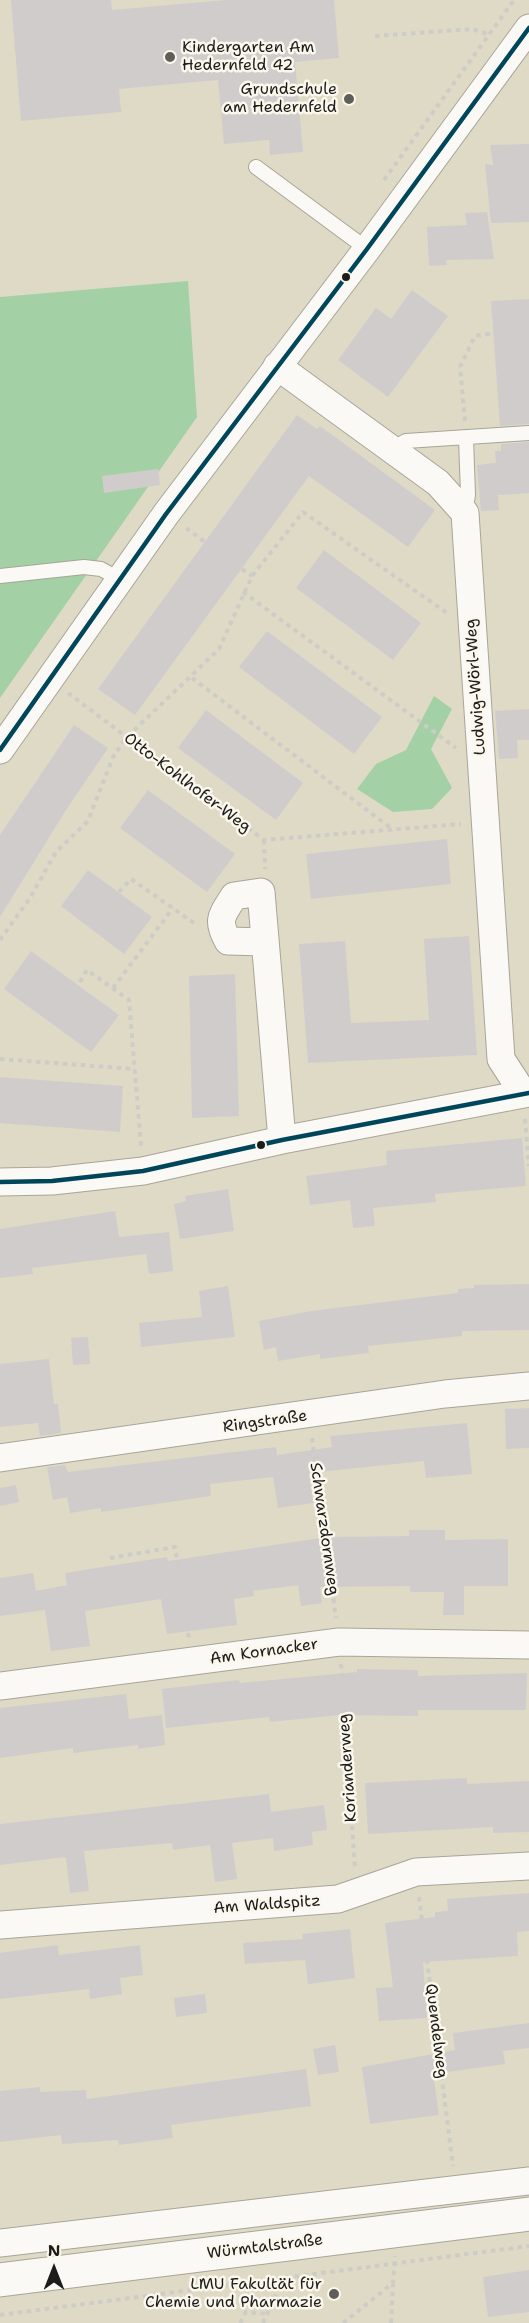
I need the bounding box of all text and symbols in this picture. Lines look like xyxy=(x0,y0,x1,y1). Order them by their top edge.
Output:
place label: Kindergarten Am Hedernfeld 42 xyxy=(182,38,314,76)
marker: Kindergarten Am Hedernfeld 42 xyxy=(163,50,177,64)
place label: Grundschule am Hedernfeld xyxy=(223,80,337,118)
marker: Grundschule am Hedernfeld xyxy=(342,92,356,106)
unlabelled marker xyxy=(340,271,352,283)
street label: Ludwig-Wörl-Weg xyxy=(462,618,490,756)
street label: Otto-Kohlhofer-Weg xyxy=(120,729,254,837)
unlabelled marker xyxy=(255,1139,267,1151)
street label: Ringstraße xyxy=(222,1407,308,1437)
street label: Schwarzdornweg xyxy=(305,1461,343,1597)
street label: Am Kornacker xyxy=(209,1635,319,1669)
street label: Korianderweg xyxy=(335,1713,361,1823)
street label: Am Waldspitz xyxy=(213,1892,321,1918)
street label: Quendelweg xyxy=(421,1983,451,2079)
street label: Würmtalstraße xyxy=(206,2230,324,2264)
north arrow xyxy=(24,2239,84,2299)
text: N xyxy=(48,2240,60,2261)
place label: LMU Fakultät für Chemie und Pharmazie xyxy=(145,2275,322,2313)
marker: LMU Fakultät für Chemie und Pharmazie xyxy=(327,2287,341,2301)

